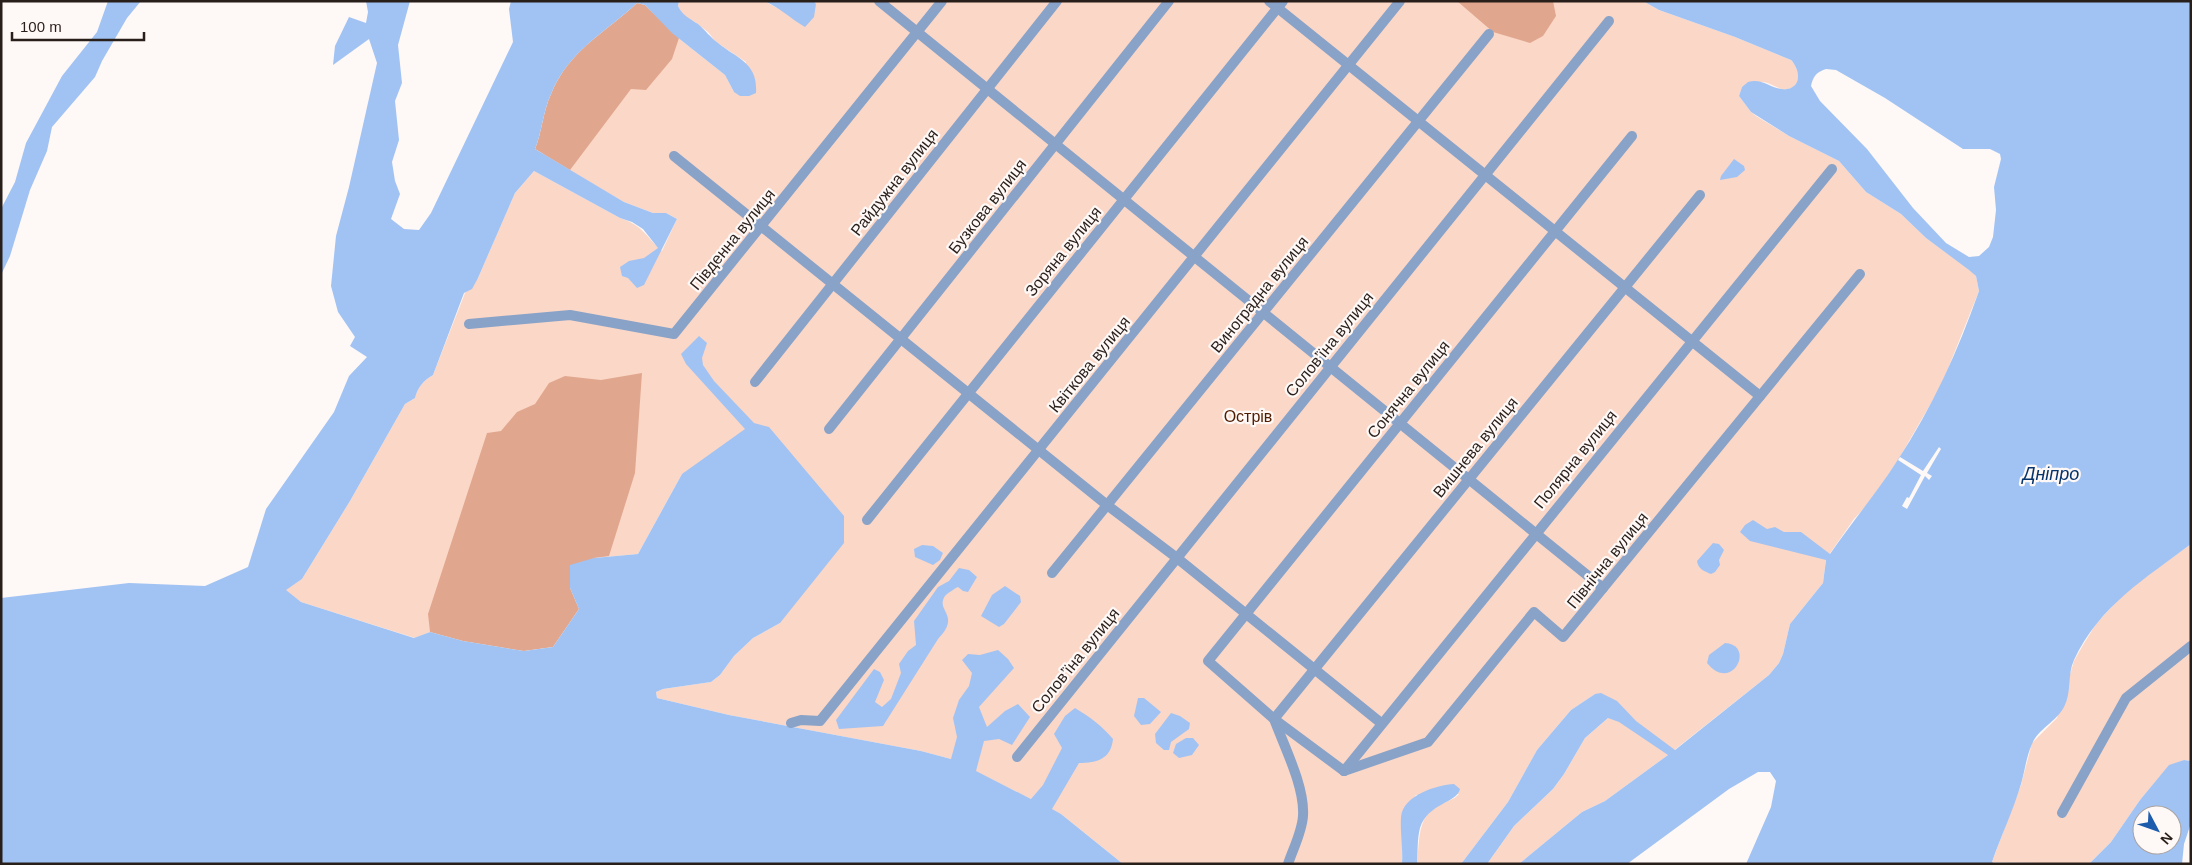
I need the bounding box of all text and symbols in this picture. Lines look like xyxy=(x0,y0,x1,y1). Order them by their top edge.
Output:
scale bar xyxy=(12,10,145,42)
text: 100 m xyxy=(20,18,62,35)
street label: Райдужна вулиця xyxy=(848,126,941,239)
street label: Бузкова вулиця xyxy=(945,156,1030,257)
street label: Південна вулиця xyxy=(687,186,778,293)
street label: Зоряна вулиця xyxy=(1022,203,1105,299)
street label: Виноградна вулиця xyxy=(1207,233,1311,356)
street label: Соловʼїна вулиця xyxy=(1282,289,1377,400)
street label: Квіткова вулиця xyxy=(1046,313,1133,416)
street label: Сонячна вулиця xyxy=(1364,337,1453,441)
street label: Вишнева вулиця xyxy=(1430,394,1521,501)
street label: Полярна вулиця xyxy=(1531,407,1620,512)
park label: Острів xyxy=(1224,408,1272,425)
water label: Дніпро xyxy=(2021,464,2079,484)
street label: Північна вулиця xyxy=(1564,509,1651,612)
street label: Соловʼїна вулиця xyxy=(1028,605,1123,716)
north arrow xyxy=(2132,805,2182,855)
text: N xyxy=(2157,829,2176,848)

